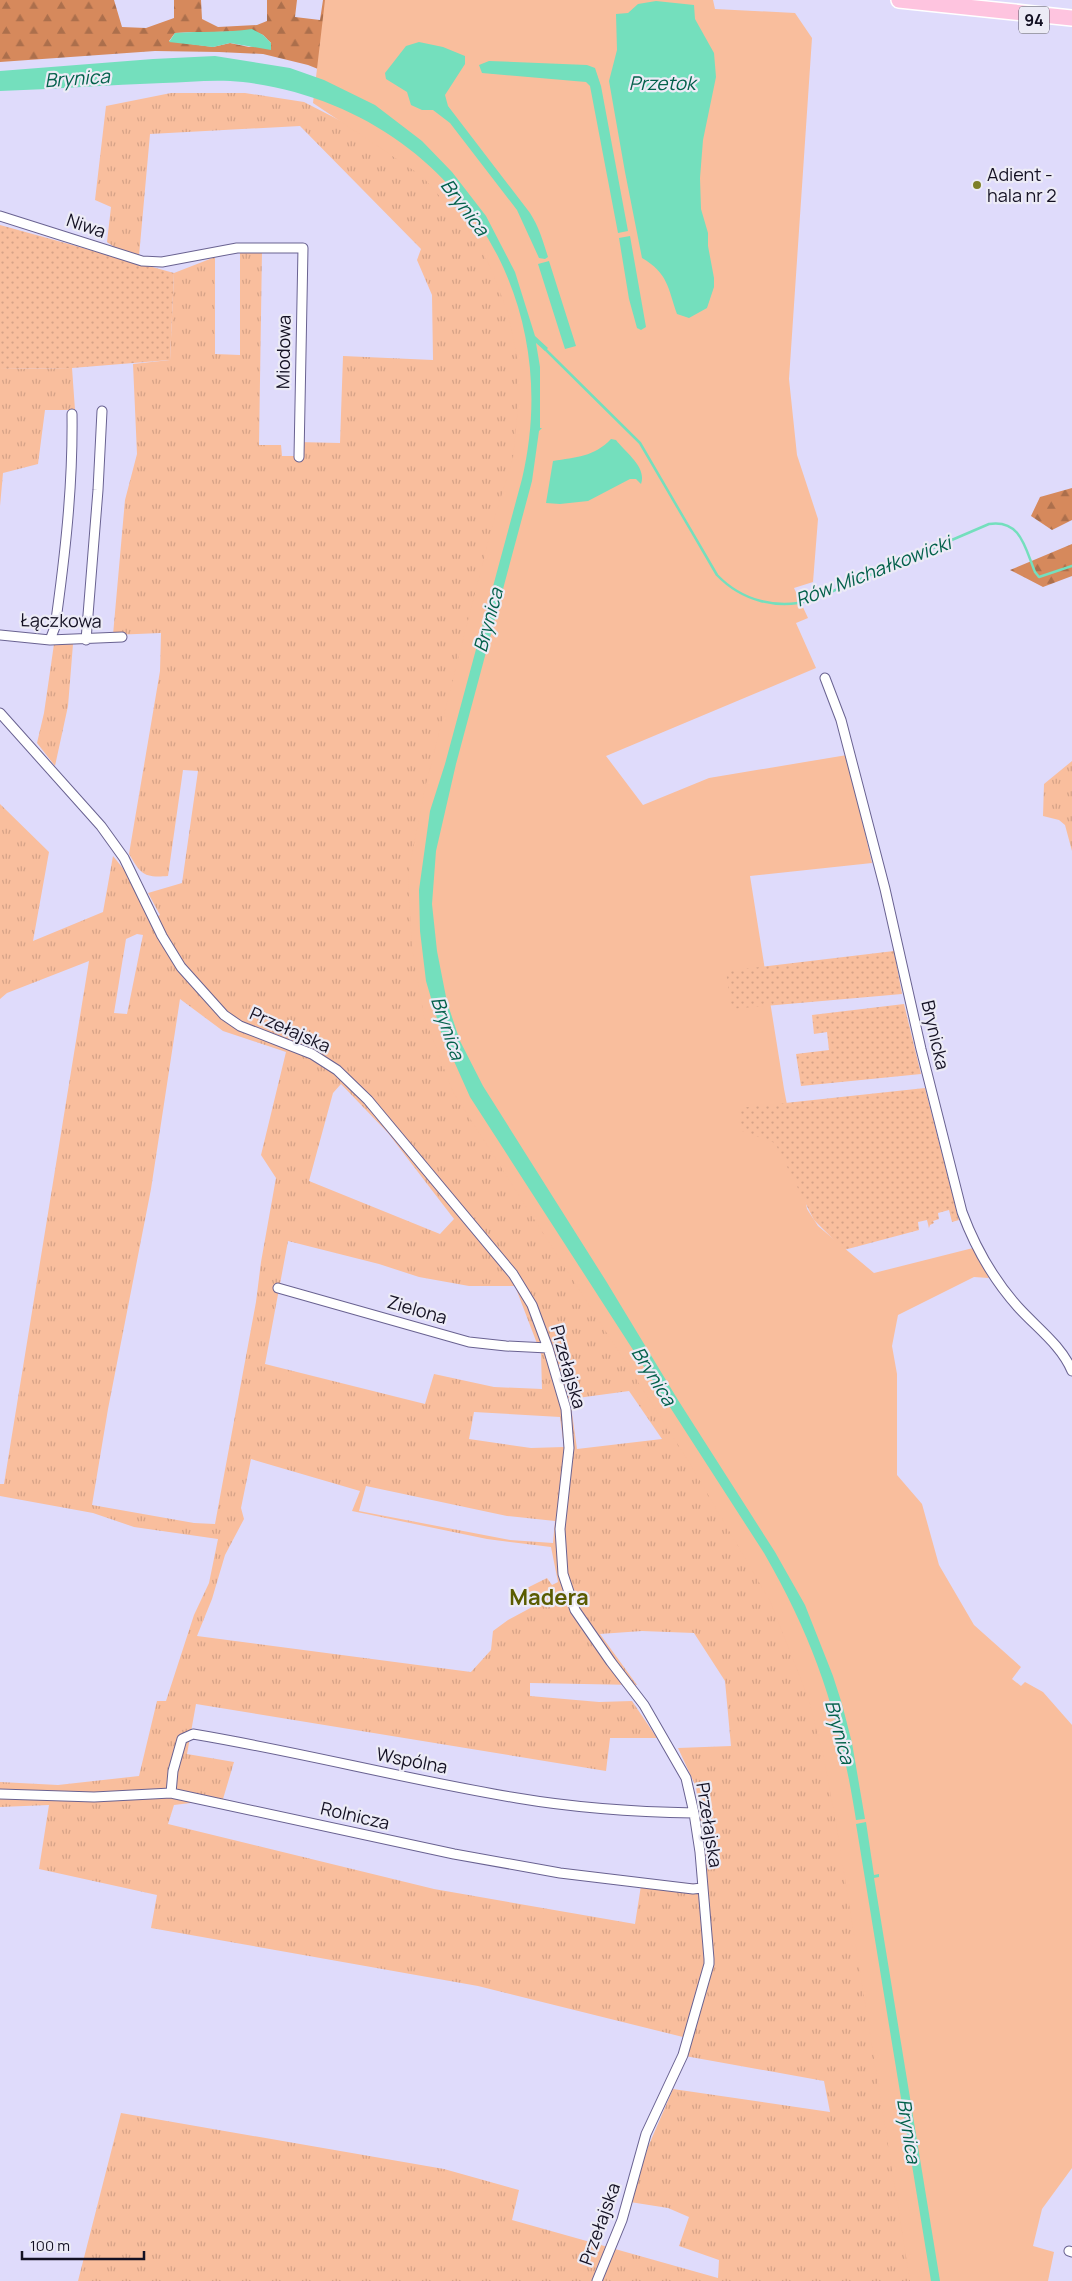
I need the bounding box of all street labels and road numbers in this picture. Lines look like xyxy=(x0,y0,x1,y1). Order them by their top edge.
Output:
road number: 94 xyxy=(1019,6,1049,34)
street label: Niwa xyxy=(64,207,109,243)
street label: Miodowa xyxy=(270,315,296,389)
street label: Łączkowa xyxy=(20,607,102,633)
street label: Brynicka xyxy=(916,998,956,1072)
street label: Przełajska xyxy=(246,1001,335,1058)
street label: Zielona xyxy=(384,1289,450,1329)
street label: Przełajska xyxy=(546,1322,592,1411)
street label: Wspólna xyxy=(375,1741,450,1779)
street label: Przełajska xyxy=(691,1780,729,1869)
street label: Rolnicza xyxy=(318,1795,392,1835)
street label: Przełajska xyxy=(573,2179,625,2268)

